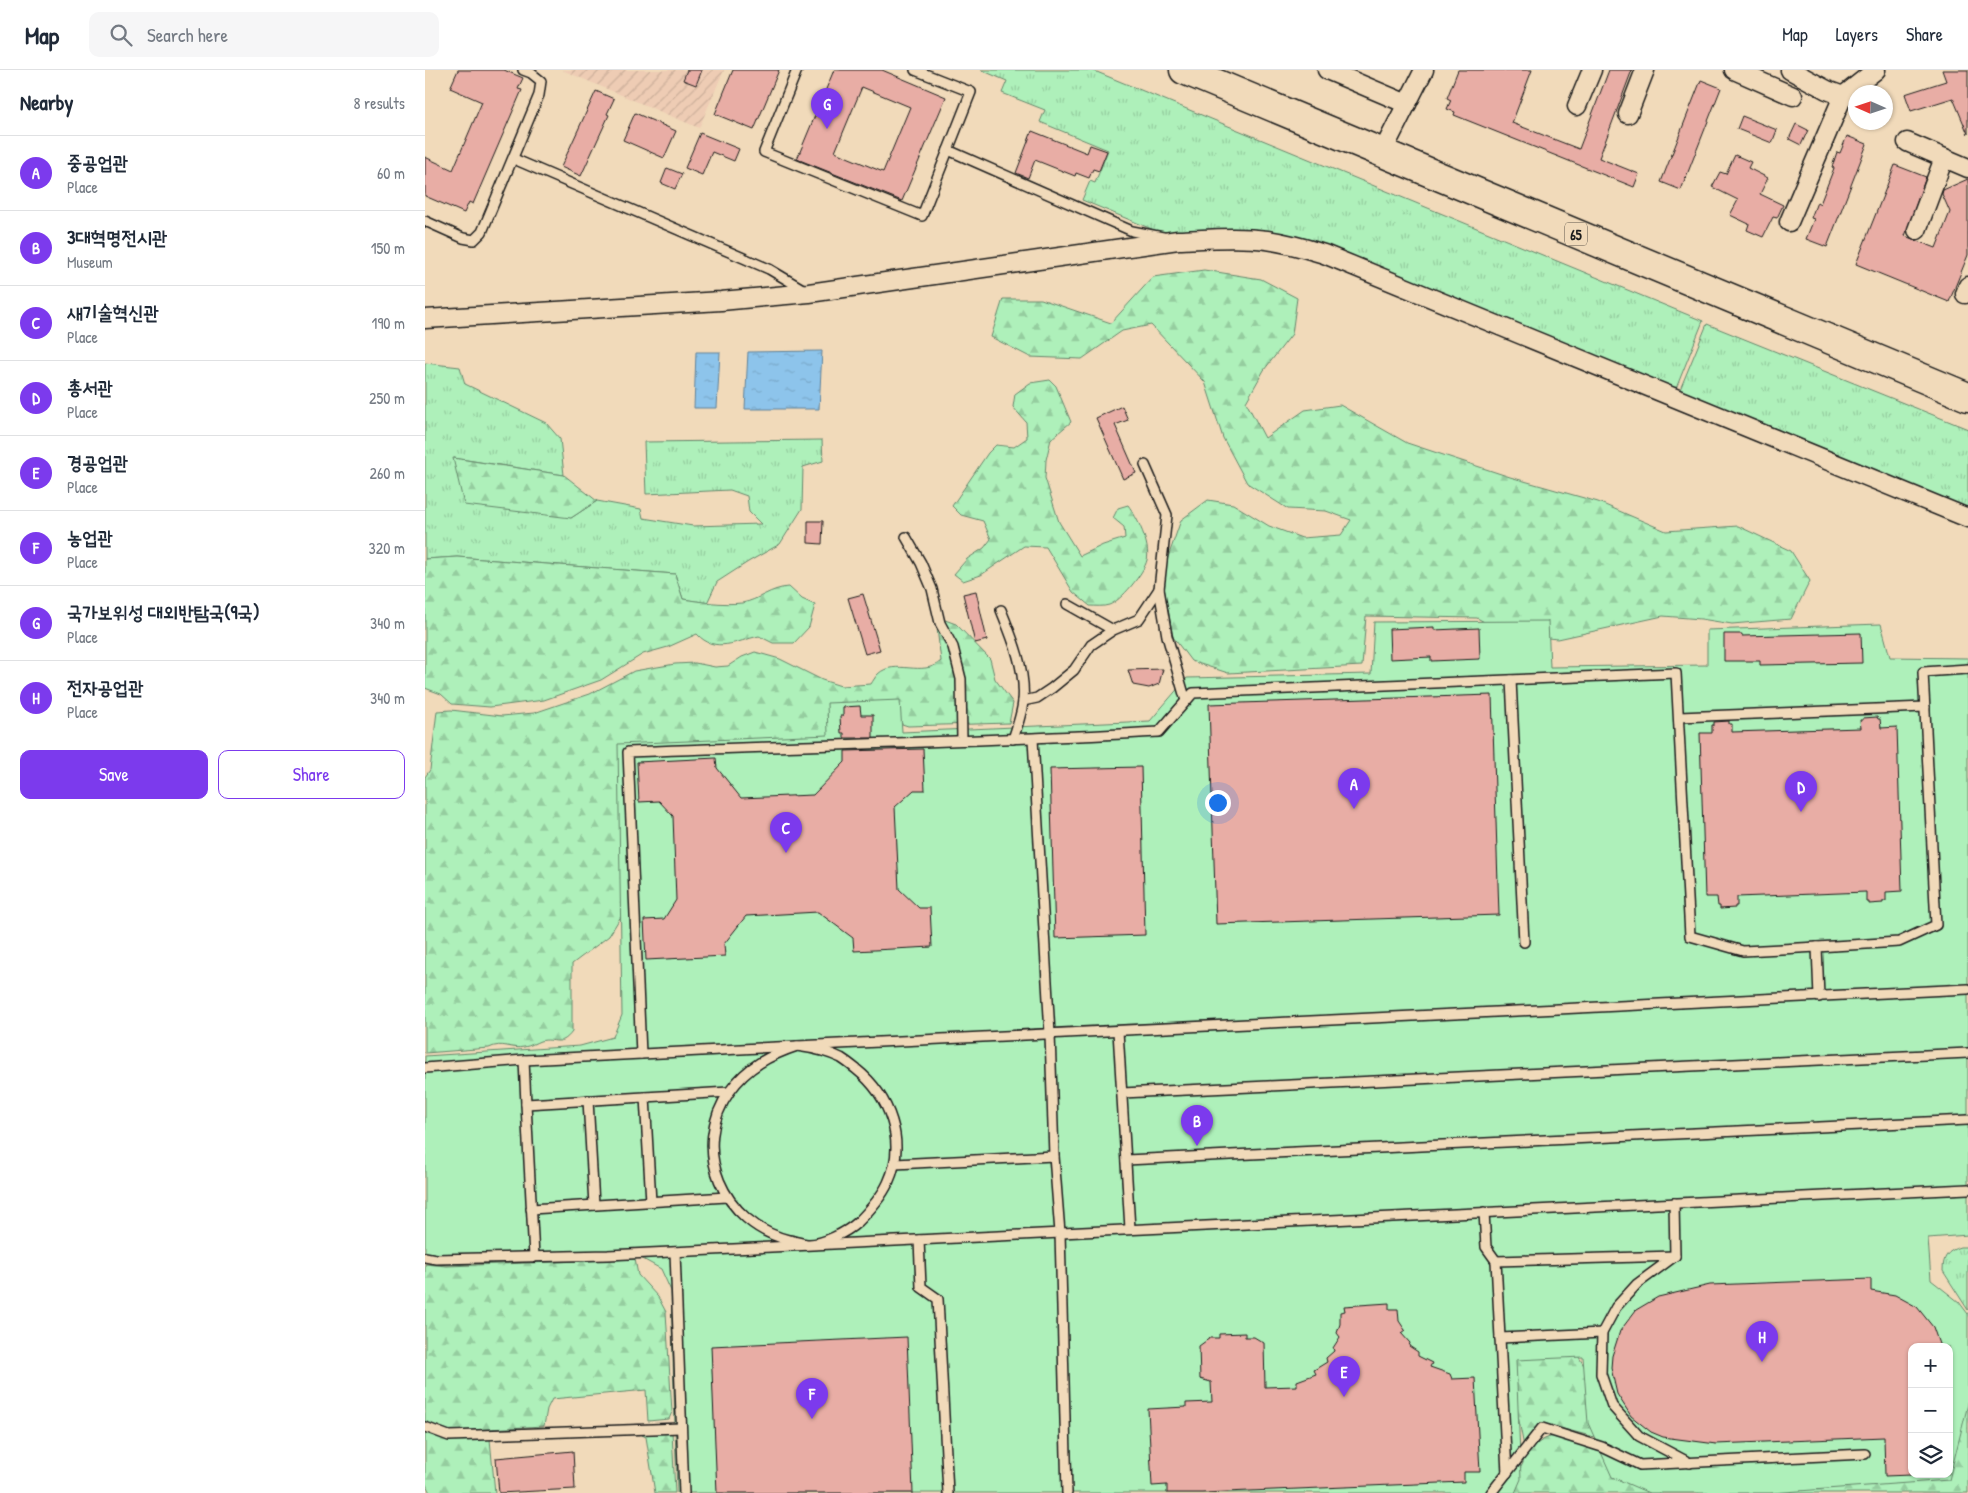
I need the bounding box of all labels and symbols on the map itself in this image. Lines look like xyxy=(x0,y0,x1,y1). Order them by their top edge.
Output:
north arrow xyxy=(1848,85,1893,130)
pin: G xyxy=(811,88,843,129)
road number: 65 xyxy=(1565,222,1587,245)
pin: A xyxy=(1338,768,1370,809)
pin: D xyxy=(1785,771,1817,812)
your location xyxy=(1205,790,1231,816)
pin: C xyxy=(770,812,802,853)
pin: B xyxy=(1181,1105,1213,1146)
pin: H xyxy=(1746,1321,1778,1362)
pin: E xyxy=(1328,1356,1360,1397)
pin: F xyxy=(796,1378,828,1419)

